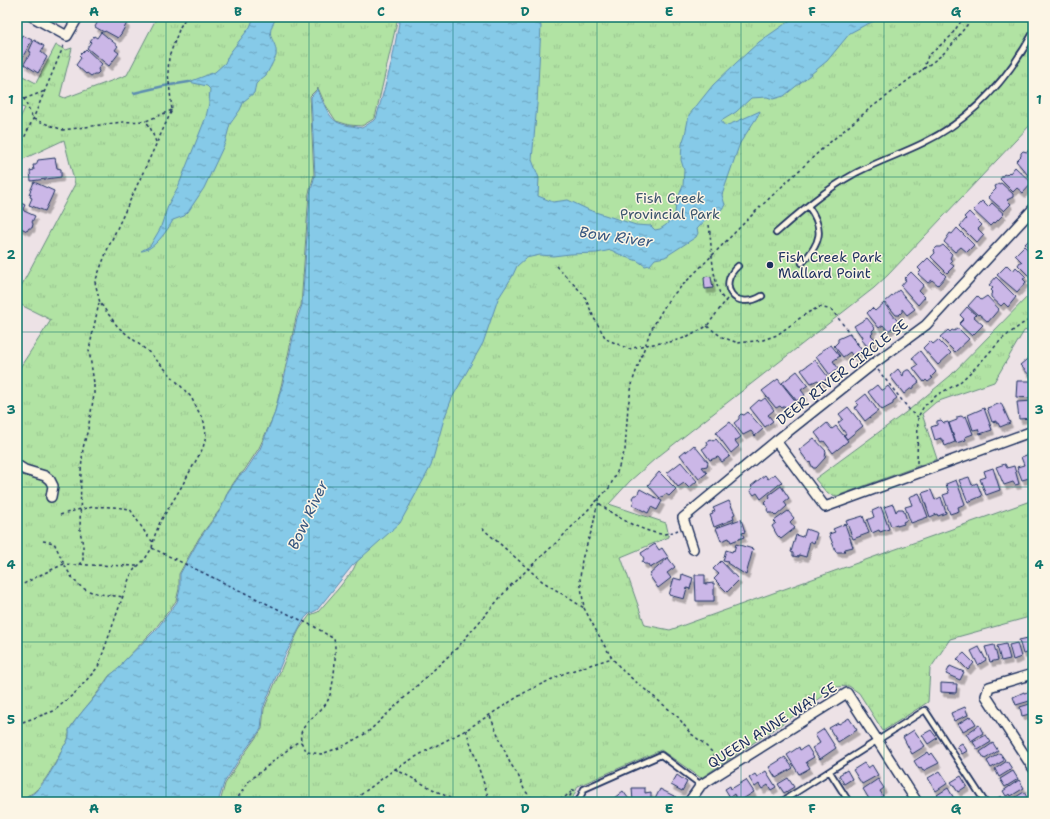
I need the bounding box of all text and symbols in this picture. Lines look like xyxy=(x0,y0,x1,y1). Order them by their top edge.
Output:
text: A xyxy=(89,3,99,20)
text: B xyxy=(234,3,242,20)
text: C xyxy=(377,3,385,20)
text: D xyxy=(520,3,530,20)
text: E xyxy=(665,3,674,20)
text: F xyxy=(808,3,816,20)
text: G xyxy=(951,3,962,20)
text: 1 xyxy=(8,91,14,108)
text: 1 xyxy=(1036,91,1042,108)
park label: Fish Creek Provincial Park xyxy=(620,189,720,223)
water label: Bow River xyxy=(578,222,655,252)
text: 2 xyxy=(6,246,16,263)
text: 2 xyxy=(1034,246,1044,263)
place label: Fish Creek Park Mallard Point xyxy=(778,248,882,282)
marker: Fish Creek Park Mallard Point xyxy=(765,260,775,270)
street label: DEER RIVER CIRCLE SE xyxy=(773,315,912,429)
text: 3 xyxy=(6,401,16,418)
text: 3 xyxy=(1034,401,1044,418)
water label: Bow River xyxy=(283,476,333,553)
text: 4 xyxy=(6,556,16,573)
text: 4 xyxy=(1034,556,1044,573)
street label: QUEEN ANNE WAY SE xyxy=(704,678,840,772)
text: 5 xyxy=(7,711,15,728)
text: 5 xyxy=(1035,711,1043,728)
text: A xyxy=(89,800,99,817)
text: B xyxy=(234,800,242,817)
text: C xyxy=(377,800,385,817)
text: D xyxy=(520,800,530,817)
text: E xyxy=(665,800,674,817)
text: F xyxy=(808,800,816,817)
text: G xyxy=(951,800,962,817)

